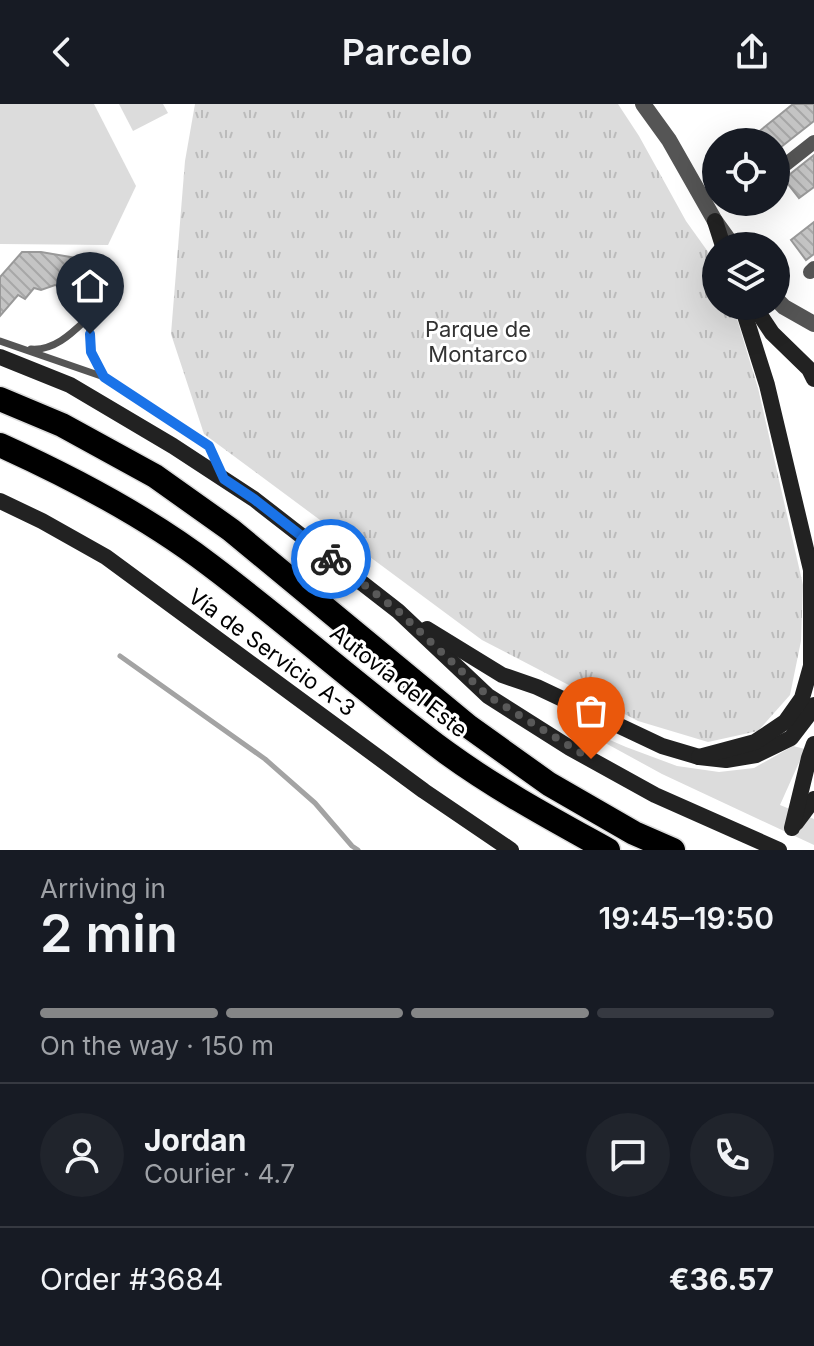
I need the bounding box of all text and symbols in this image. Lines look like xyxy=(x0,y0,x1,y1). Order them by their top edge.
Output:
icon: back xyxy=(40,30,84,74)
text: Parcelo xyxy=(342,30,472,74)
icon: share xyxy=(730,30,774,74)
map controls xyxy=(702,128,790,320)
button: locate xyxy=(702,128,790,216)
button: layers xyxy=(702,232,790,320)
pin xyxy=(56,252,124,334)
icon: home xyxy=(68,264,112,308)
park label: Parque de Montarco xyxy=(425,316,531,367)
courier xyxy=(291,519,371,599)
icon: bike xyxy=(309,537,353,581)
street label: Vía de Servicio A-3 xyxy=(183,583,361,721)
street label: Autovía del Este xyxy=(325,619,473,743)
pin xyxy=(557,677,625,759)
icon: bag xyxy=(569,689,613,733)
text: Arriving in xyxy=(40,873,166,904)
text: 19:45–19:50 xyxy=(599,900,774,936)
text: 2 min xyxy=(40,902,178,965)
text: On the way · 150 m xyxy=(40,1030,274,1061)
button: person xyxy=(40,1113,124,1197)
button: chat xyxy=(586,1113,670,1197)
button: phone xyxy=(690,1113,774,1197)
text: Jordan xyxy=(144,1122,246,1158)
text: Courier · 4.7 xyxy=(144,1158,295,1189)
text: Order #3684 xyxy=(40,1261,223,1297)
text: €36.57 xyxy=(669,1261,774,1297)

